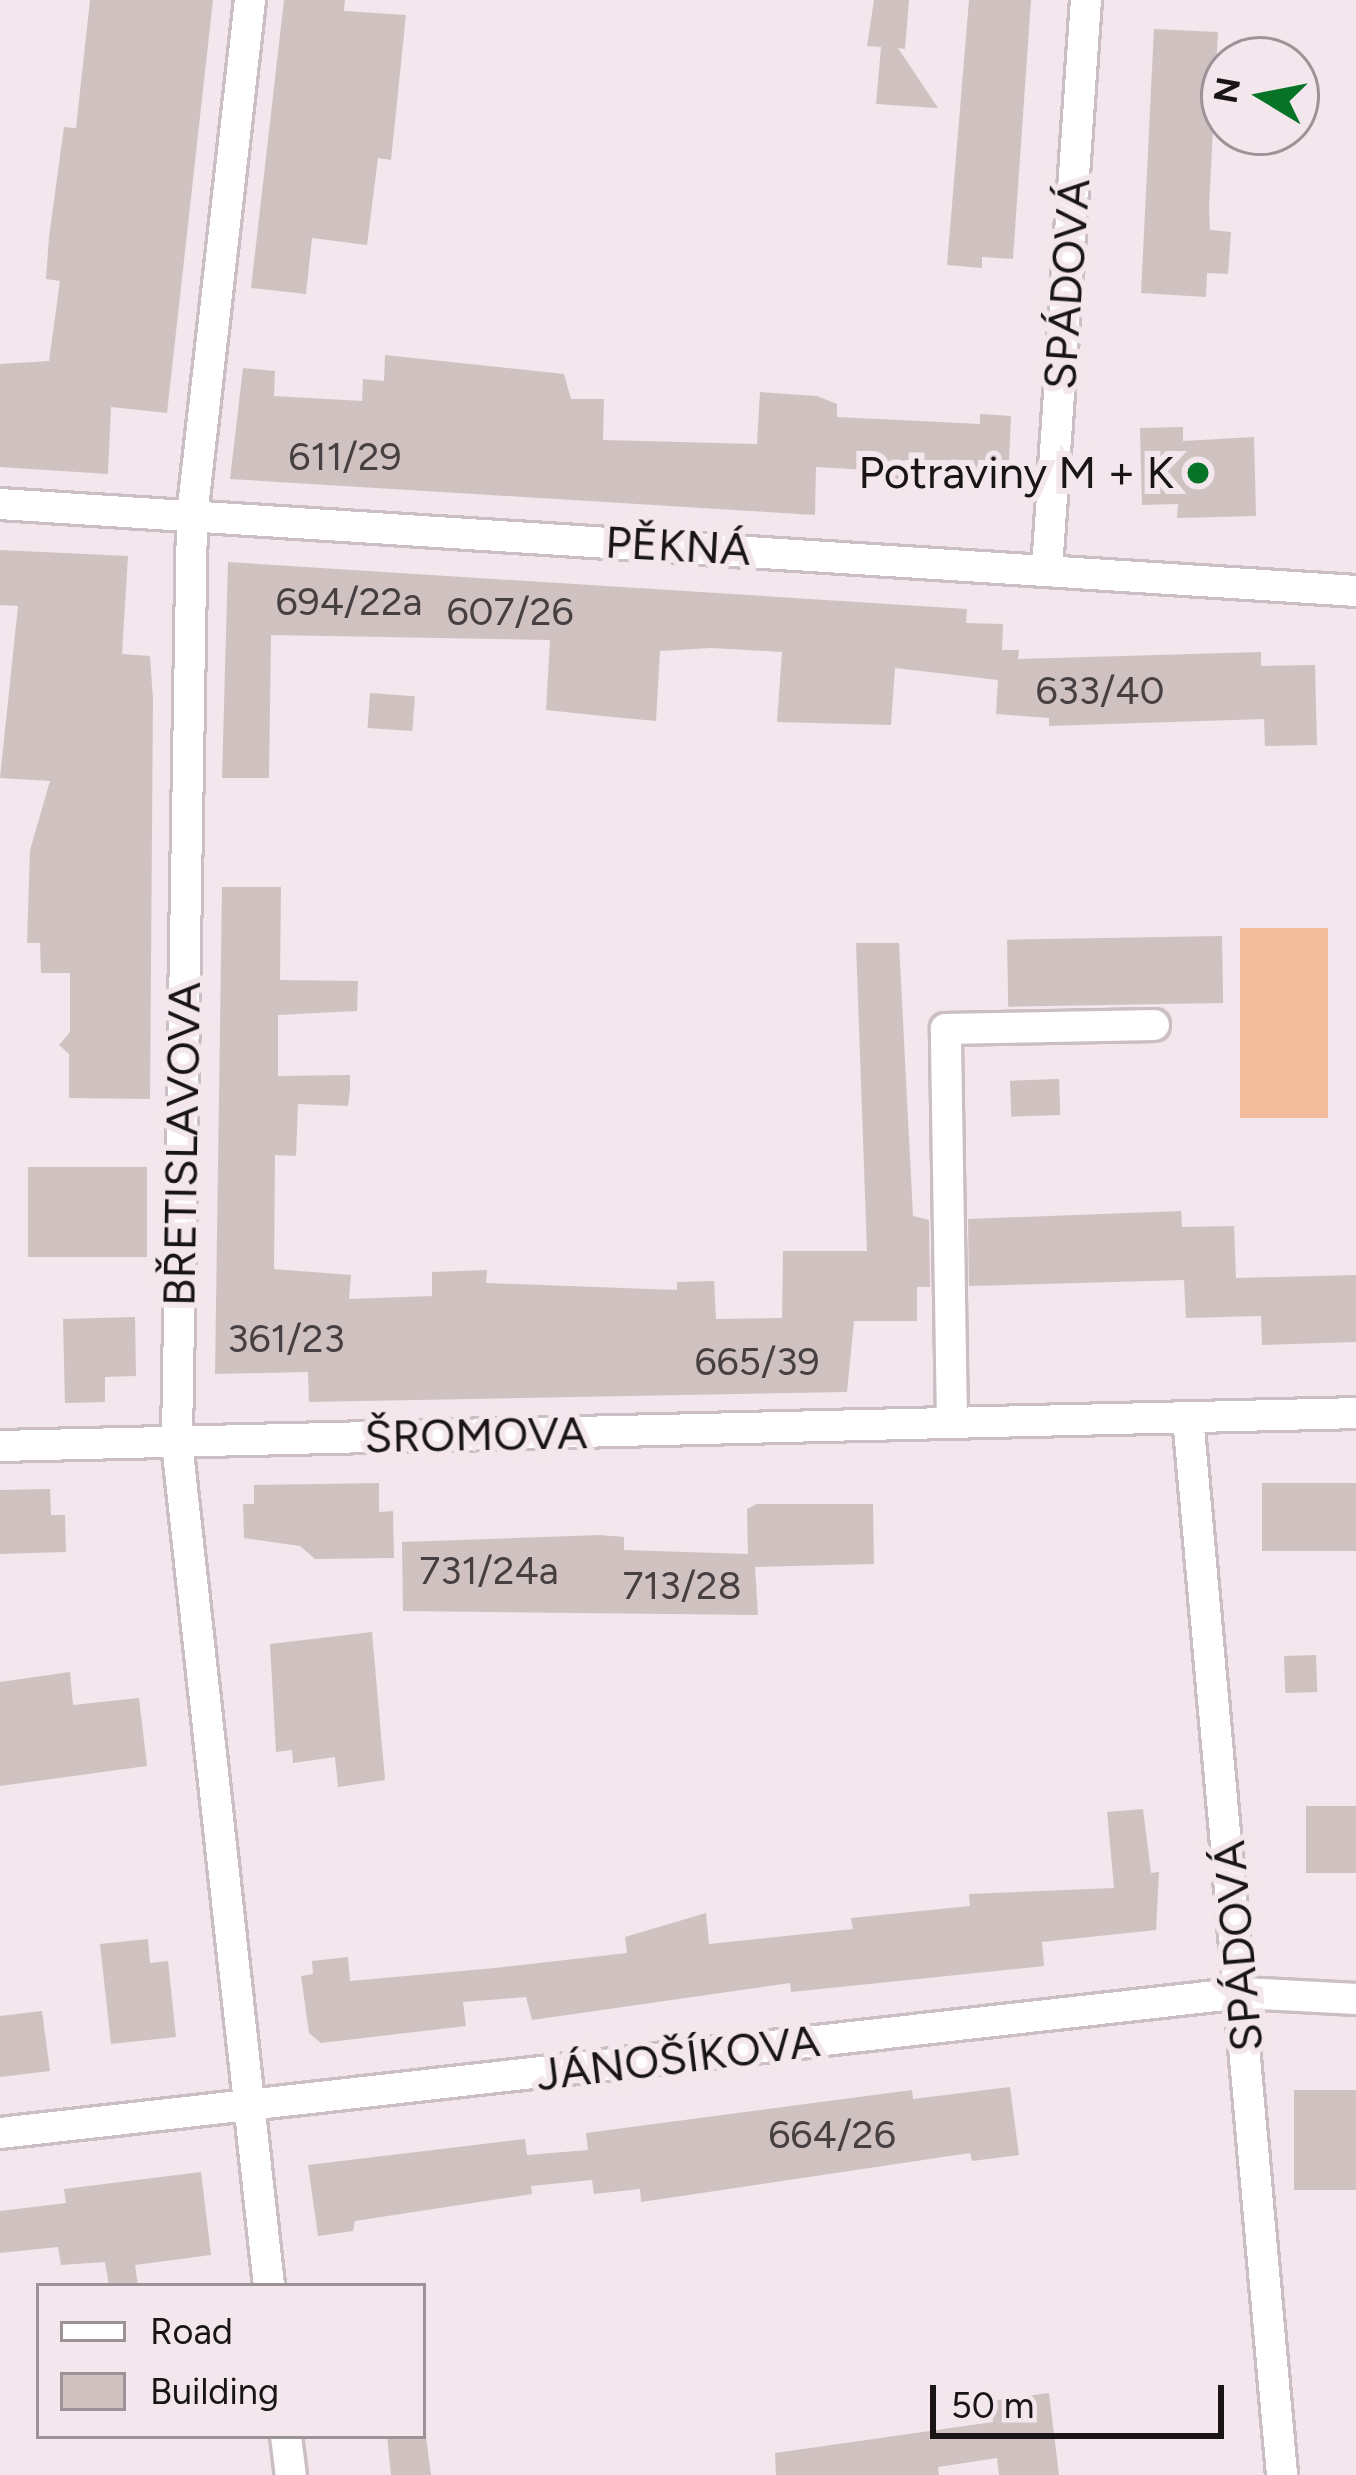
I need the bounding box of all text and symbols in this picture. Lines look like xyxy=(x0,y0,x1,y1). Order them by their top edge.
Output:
north arrow xyxy=(1200,36,1320,156)
text: N xyxy=(1206,74,1248,106)
street label: SPÁDOVÁ xyxy=(1033,177,1101,391)
house number: 611/29 xyxy=(288,434,402,480)
place label: Potraviny M + K xyxy=(858,446,1174,500)
marker: Potraviny M + K xyxy=(1185,460,1211,486)
street label: PĚKNÁ xyxy=(604,515,752,577)
house number: 694/22a xyxy=(275,579,423,625)
house number: 607/26 xyxy=(446,589,574,635)
house number: 633/40 xyxy=(1036,668,1164,714)
street label: BŘETISLAVOVA xyxy=(152,981,212,1307)
house number: 361/23 xyxy=(227,1316,345,1362)
house number: 665/39 xyxy=(694,1339,820,1385)
street label: ŠROMOVA xyxy=(364,1406,588,1464)
house number: 731/24a xyxy=(419,1548,559,1594)
house number: 713/28 xyxy=(622,1563,742,1609)
street label: SPÁDOVÁ xyxy=(1202,1838,1274,2054)
street label: JÁNOŠÍKOVA xyxy=(533,2014,823,2102)
house number: 664/26 xyxy=(768,2112,896,2158)
legend xyxy=(36,2283,426,2439)
text: Road xyxy=(150,2310,233,2353)
scale bar xyxy=(936,2361,1230,2435)
text: Building xyxy=(150,2370,279,2413)
text: 50 m xyxy=(951,2384,1034,2427)

